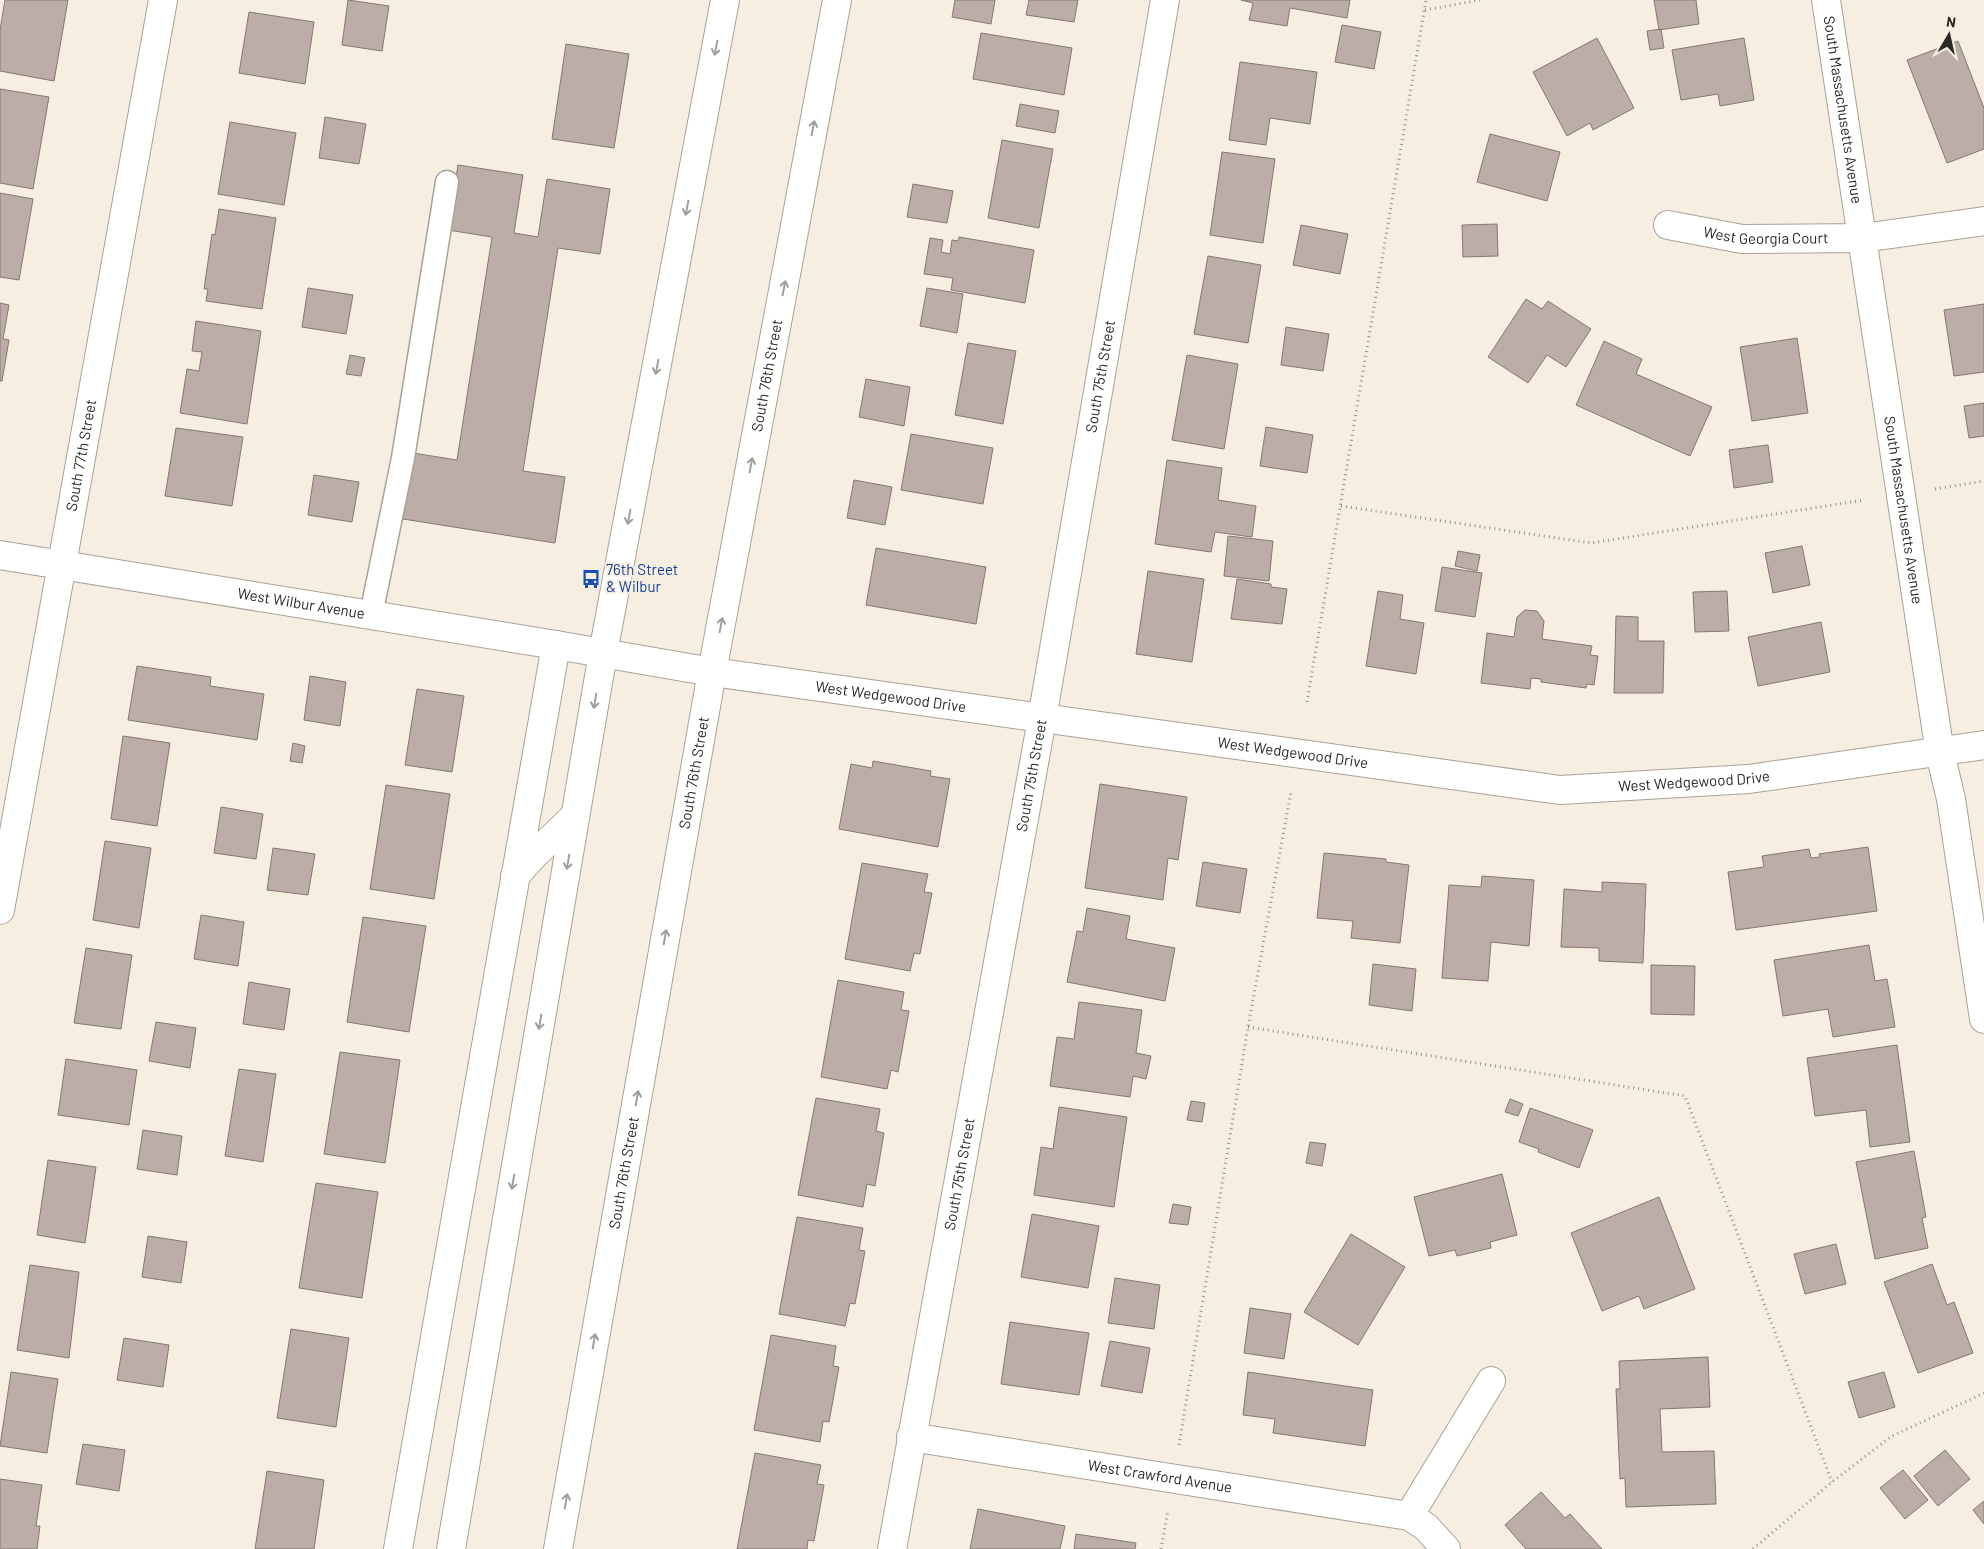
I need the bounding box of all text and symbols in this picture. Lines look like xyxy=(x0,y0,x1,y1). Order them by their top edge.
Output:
north arrow xyxy=(1924,10,1974,60)
text: N xyxy=(1945,13,1957,31)
street label: South Massachusetts Avenue xyxy=(1820,14,1867,205)
one-way arrow xyxy=(711,40,721,56)
one-way arrow xyxy=(809,120,819,136)
one-way arrow xyxy=(681,199,691,215)
street label: West Georgia Court xyxy=(1702,222,1829,247)
one-way arrow xyxy=(779,280,789,296)
street label: South 76th Street xyxy=(747,318,785,433)
street label: South 75th Street xyxy=(1081,319,1118,434)
one-way arrow xyxy=(651,359,661,375)
street label: South 77th Street xyxy=(62,398,99,512)
street label: South Massachusetts Avenue xyxy=(1881,415,1927,605)
one-way arrow xyxy=(746,457,756,473)
one-way arrow xyxy=(623,509,633,525)
place label: 76th Street & Wilbur xyxy=(606,560,678,595)
bus stop icon: 76th Street & Wilbur xyxy=(580,568,602,590)
street label: West Wilbur Avenue xyxy=(236,584,366,622)
one-way arrow xyxy=(716,617,726,633)
street label: West Wedgewood Drive xyxy=(814,676,967,715)
one-way arrow xyxy=(589,693,599,709)
street label: South 76th Street xyxy=(675,715,712,830)
street label: South 75th Street xyxy=(1012,718,1050,833)
street label: West Wedgewood Drive xyxy=(1216,732,1370,771)
street label: West Wedgewood Drive xyxy=(1618,766,1771,795)
one-way arrow xyxy=(562,853,572,869)
one-way arrow xyxy=(661,930,671,946)
one-way arrow xyxy=(535,1013,545,1029)
one-way arrow xyxy=(633,1090,643,1106)
street label: South 76th Street xyxy=(604,1115,642,1230)
street label: South 75th Street xyxy=(940,1116,978,1232)
one-way arrow xyxy=(508,1174,518,1190)
one-way arrow xyxy=(590,1333,600,1349)
street label: West Crawford Avenue xyxy=(1086,1455,1234,1496)
one-way arrow xyxy=(562,1493,572,1509)

